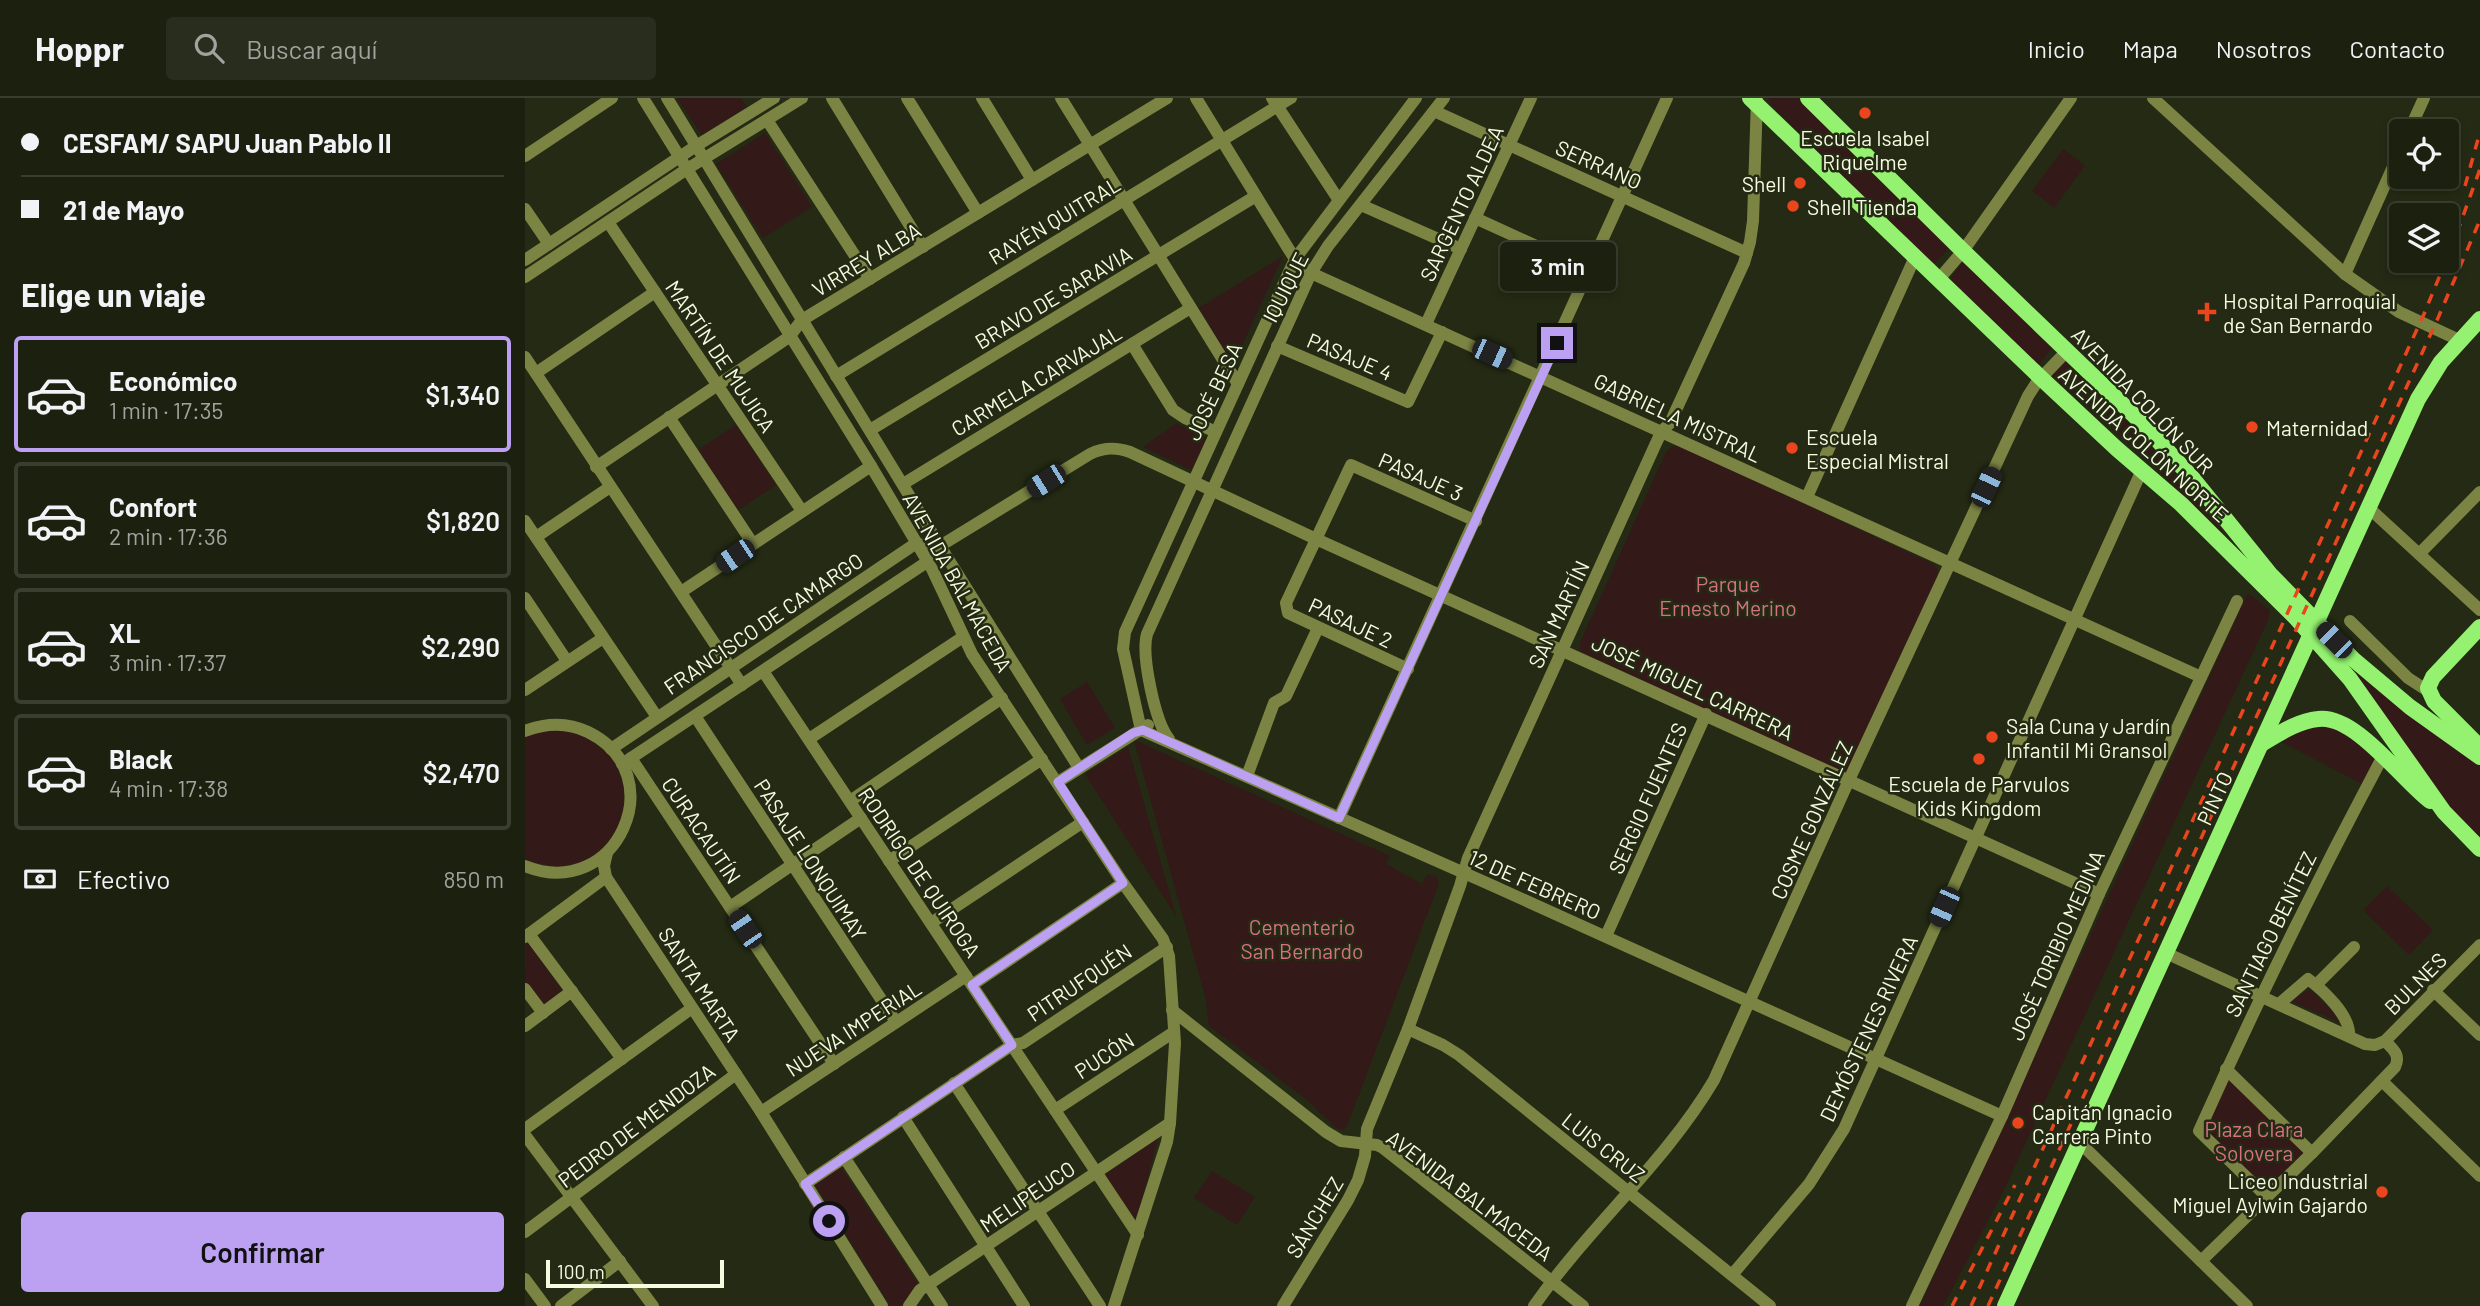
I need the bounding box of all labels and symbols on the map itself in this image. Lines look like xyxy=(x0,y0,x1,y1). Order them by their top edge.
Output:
marker: Escuela Isabel Riquelme xyxy=(1857,105,1873,121)
street label: SARGENTO ALDEA xyxy=(1414,121,1508,285)
place label: Escuela Isabel Riquelme xyxy=(1800,125,1930,174)
street label: SERRANO xyxy=(1552,134,1646,194)
street label: RAYÉN QUITRAL xyxy=(984,171,1124,269)
place label: Shell xyxy=(1742,171,1786,196)
marker: Shell xyxy=(1792,175,1808,191)
place label: Shell Tienda xyxy=(1807,194,1917,219)
marker: Shell Tienda xyxy=(1785,198,1801,214)
street label: VIRREY ALBA xyxy=(807,217,925,301)
street label: BRAVO DE SARAVIA xyxy=(970,240,1136,354)
callout: 3 min xyxy=(1499,242,1615,290)
street label: IQUIQUE xyxy=(1257,248,1313,326)
street label: MARTÍN DE MUJICA xyxy=(661,275,781,437)
place label: Hospital Parroquial de San Bernardo xyxy=(2223,288,2396,337)
marker: Hospital Parroquial de San Bernardo xyxy=(2197,302,2217,322)
street label: CARMELA CARVAJAL xyxy=(946,319,1126,441)
street label: AVENIDA COLÓN SUR xyxy=(2067,322,2219,478)
street label: PASAJE 4 xyxy=(1304,327,1396,385)
route end xyxy=(1541,327,1573,359)
car xyxy=(1469,336,1516,372)
street label: JOSÉ BESA xyxy=(1179,338,1247,444)
street label: AVENIDA COLÓN NORTE xyxy=(2054,361,2234,527)
street label: GABRIELA MISTRAL xyxy=(1590,367,1766,467)
place label: Maternidad xyxy=(2266,415,2368,440)
marker: Maternidad xyxy=(2244,419,2260,435)
place label: Escuela Especial Mistral xyxy=(1806,424,1949,473)
marker: Escuela Especial Mistral xyxy=(1784,440,1800,456)
street label: PASAJE 3 xyxy=(1375,446,1467,506)
car xyxy=(1023,461,1070,501)
car xyxy=(1968,464,2005,510)
street label: AVENIDA BALMACEDA xyxy=(898,488,1018,676)
car xyxy=(712,536,759,576)
street label: FRANCISCO DE CAMARGO xyxy=(659,547,867,699)
street label: SAN MARTÍN xyxy=(1522,556,1594,672)
park label: Parque Ernesto Merino xyxy=(1659,571,1797,620)
street label: PASAJE 2 xyxy=(1305,592,1397,652)
car xyxy=(2312,618,2357,662)
street label: JOSÉ MIGUEL CARRERA xyxy=(1588,629,1798,745)
place label: Sala Cuna y Jardín Infantil Mi Gransol xyxy=(2006,713,2170,762)
street label: SERGIO FUENTES xyxy=(1602,719,1692,877)
marker: Sala Cuna y Jardín Infantil Mi Gransol xyxy=(1984,729,2000,745)
street label: COSME GONZÁLEZ xyxy=(1765,737,1857,903)
marker: Escuela de Parvulos Kids Kingdom xyxy=(1971,751,1987,767)
street label: PINTO xyxy=(2191,767,2237,829)
place label: Escuela de Parvulos Kids Kingdom xyxy=(1888,771,2070,820)
street label: CURACAUTÍN xyxy=(657,772,747,888)
street label: PASAJE LONQUIMAY xyxy=(750,774,872,944)
street label: RODRIGO DE QUIROGA xyxy=(854,782,986,962)
street label: 12 DE FEBRERO xyxy=(1465,844,1605,924)
street label: JOSÉ TORIBIO MEDINA xyxy=(2003,846,2109,1044)
street label: SANTIAGO BENÍTEZ xyxy=(2219,847,2321,1021)
car xyxy=(1926,884,1963,930)
car xyxy=(725,906,766,952)
park label: Cementerio San Bernardo xyxy=(1241,914,1363,963)
street label: SANTA MARTA xyxy=(654,922,746,1046)
street label: DEMÓSTENES RIVERA xyxy=(1814,931,1922,1125)
street label: PITRUFQUÉN xyxy=(1022,938,1136,1026)
street label: BULNES xyxy=(2379,947,2451,1019)
street label: NUEVA IMPERIAL xyxy=(780,975,926,1081)
street label: PUCÓN xyxy=(1070,1027,1138,1083)
street label: PEDRO DE MENDOZA xyxy=(553,1058,720,1192)
place label: Capitán Ignacio Carrera Pinto xyxy=(2032,1099,2173,1148)
street label: LUIS CRUZ xyxy=(1558,1107,1650,1187)
marker: Capitán Ignacio Carrera Pinto xyxy=(2010,1115,2026,1131)
park label: Plaza Clara Solovera xyxy=(2205,1116,2303,1165)
street label: AVENIDA BALMACEDA xyxy=(1382,1124,1558,1266)
street label: MELIPEUCO xyxy=(975,1155,1079,1237)
place label: Liceo Industrial Miguel Aylwin Gajardo xyxy=(2172,1168,2368,1217)
street label: SÁNCHEZ xyxy=(1280,1172,1348,1262)
marker: Liceo Industrial Miguel Aylwin Gajardo xyxy=(2374,1184,2390,1200)
route start xyxy=(813,1205,845,1237)
scale bar xyxy=(546,1257,725,1289)

